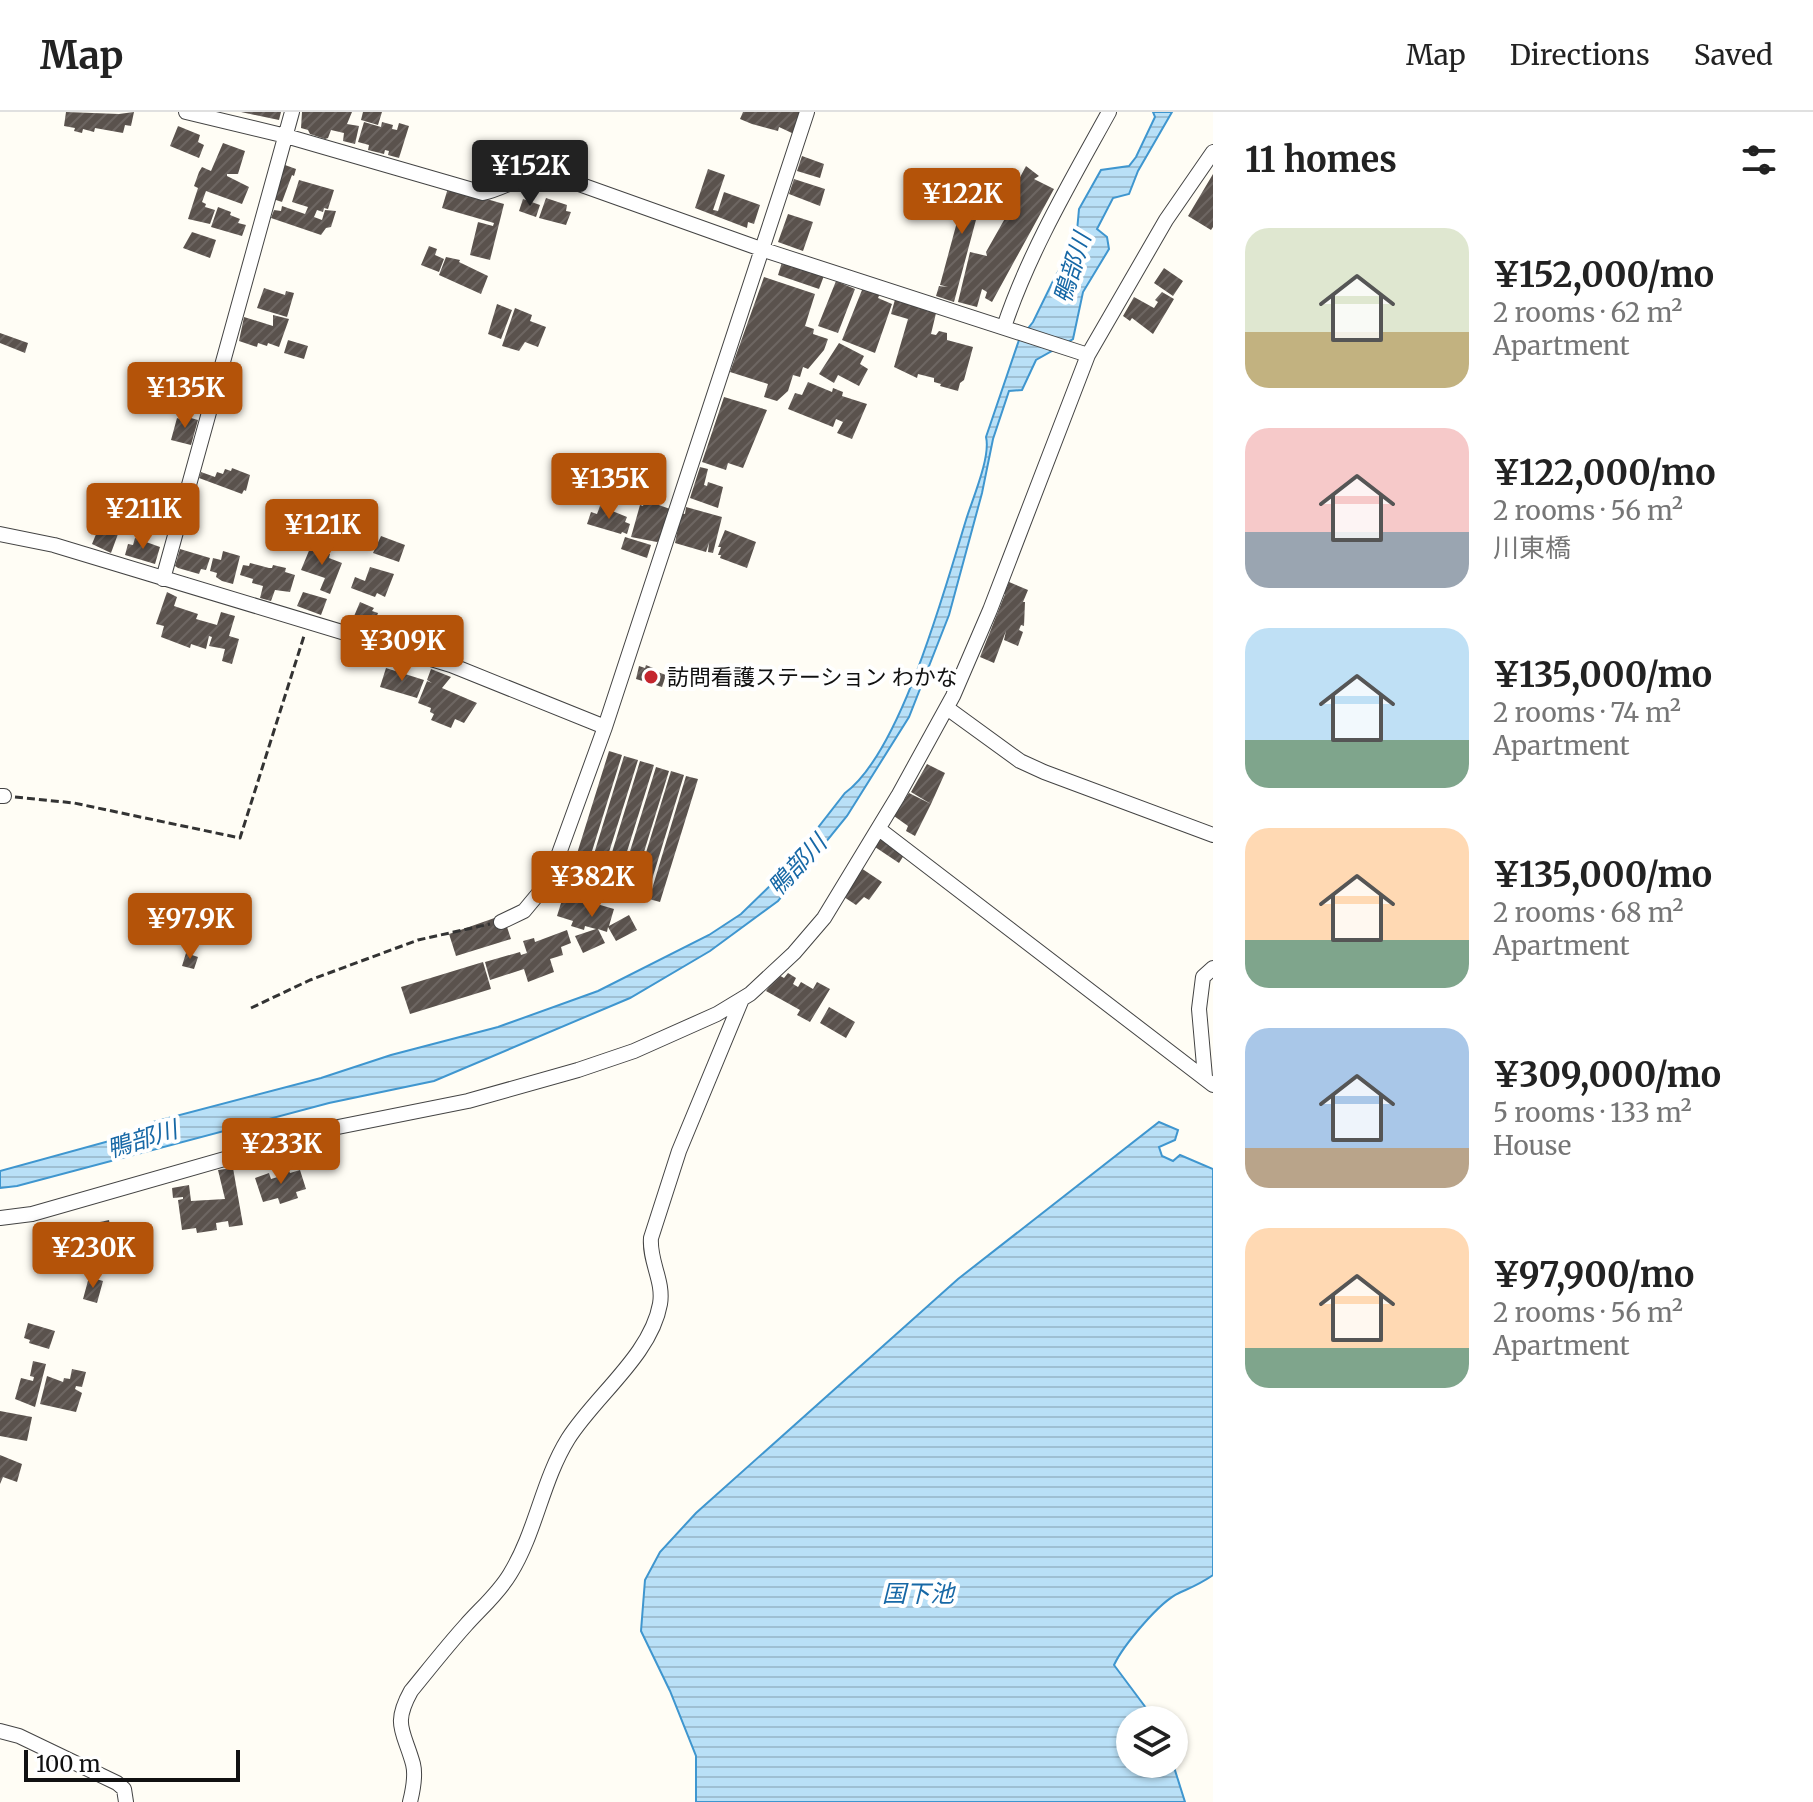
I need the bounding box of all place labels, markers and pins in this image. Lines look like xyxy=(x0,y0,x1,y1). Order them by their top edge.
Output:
pin: ¥152K xyxy=(474,140,586,208)
pin: ¥122K xyxy=(906,168,1018,236)
pin: ¥135K xyxy=(129,362,241,430)
pin: ¥135K xyxy=(553,453,665,521)
pin: ¥211K xyxy=(87,483,199,551)
pin: ¥121K xyxy=(266,499,378,567)
pin: ¥309K xyxy=(346,615,458,683)
place label: 訪問看護ステーション わかな xyxy=(667,663,958,691)
marker: 訪問看護ステーション わかな xyxy=(642,668,660,686)
pin: ¥382K xyxy=(536,851,648,919)
pin: ¥97.9K xyxy=(125,893,255,961)
pin: ¥233K xyxy=(225,1118,337,1186)
pin: ¥230K xyxy=(37,1222,149,1290)

